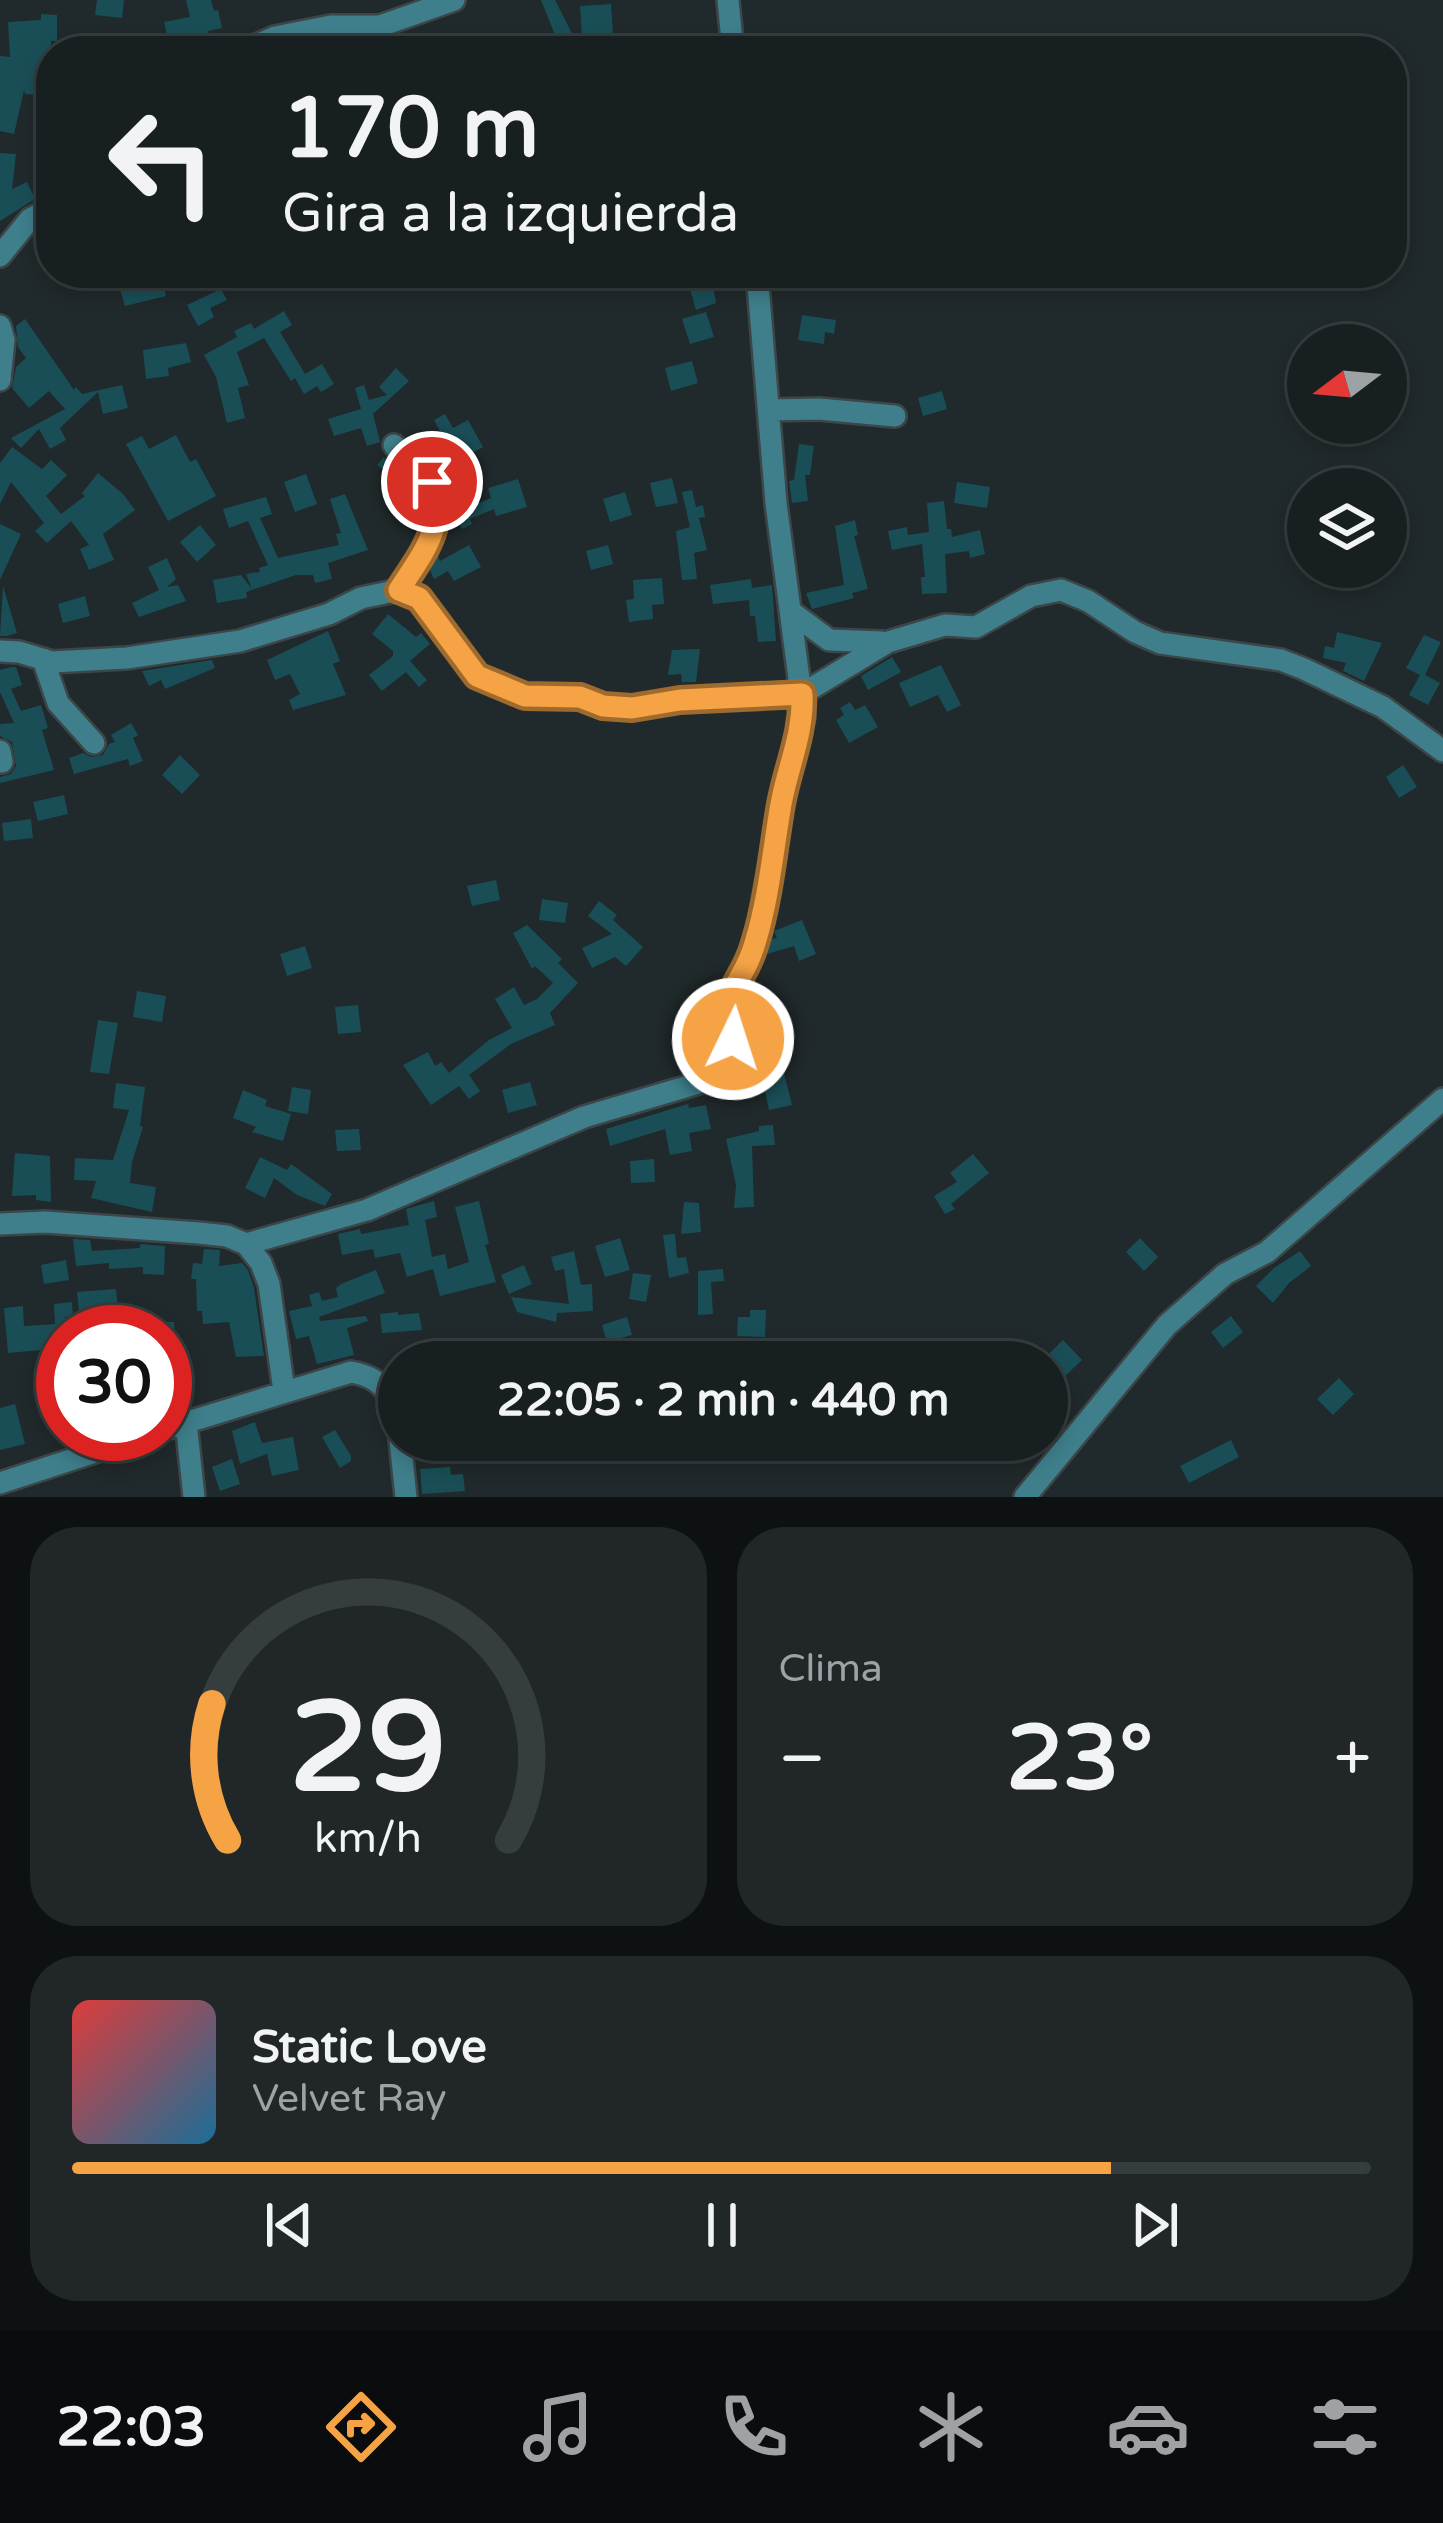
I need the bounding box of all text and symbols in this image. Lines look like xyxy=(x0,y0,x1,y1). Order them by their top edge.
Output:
text: 170 m xyxy=(282,79,539,180)
icon: left xyxy=(84,84,240,240)
text: Gira a la izquierda xyxy=(282,181,739,246)
north arrow xyxy=(1287,324,1407,444)
map controls xyxy=(1287,324,1407,588)
pin xyxy=(381,431,483,533)
icon: arrive xyxy=(399,449,465,515)
button: layers xyxy=(1287,468,1407,588)
position arrow xyxy=(670,976,796,1102)
speed limit sign: 30 xyxy=(36,1305,192,1461)
text: 22:05 · 2 min · 440 m xyxy=(497,1374,949,1428)
text: Clima xyxy=(779,1645,883,1692)
text: 29 xyxy=(290,1674,447,1825)
text: 23° xyxy=(1006,1705,1153,1814)
text: − xyxy=(779,1719,826,1799)
text: + xyxy=(1334,1719,1371,1799)
text: km/h xyxy=(314,1812,422,1863)
text: Static Love xyxy=(252,2021,487,2075)
text: Velvet Ray xyxy=(252,2075,447,2122)
icon: previous xyxy=(256,2192,322,2258)
icon: pause xyxy=(689,2192,755,2258)
icon: next xyxy=(1122,2192,1188,2258)
icon: directions xyxy=(319,2385,403,2469)
icon: music xyxy=(516,2385,600,2469)
icon: phone xyxy=(712,2385,796,2469)
icon: climate xyxy=(909,2385,993,2469)
icon: car xyxy=(1106,2385,1190,2469)
icon: filters xyxy=(1303,2385,1387,2469)
text: 22:03 xyxy=(56,2395,206,2460)

